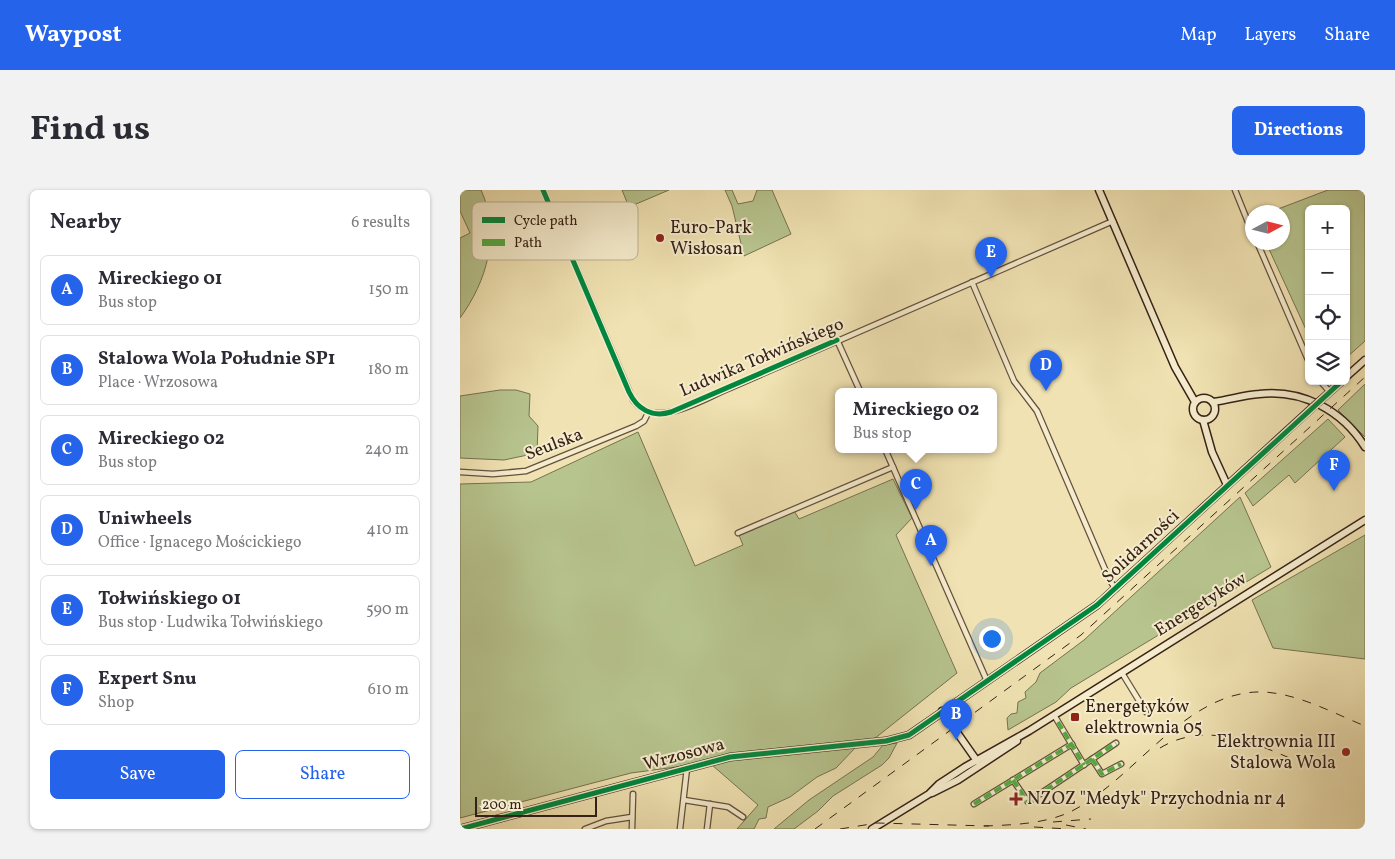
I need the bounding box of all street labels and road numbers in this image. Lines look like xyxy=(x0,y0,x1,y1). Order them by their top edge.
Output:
street label: Ludwika Tołwińskiego xyxy=(676,312,848,404)
street label: Seulska xyxy=(521,422,587,468)
street label: Solidarności xyxy=(1097,504,1185,590)
street label: Energetyków xyxy=(1150,567,1252,643)
street label: Wrzosowa xyxy=(641,732,727,778)

